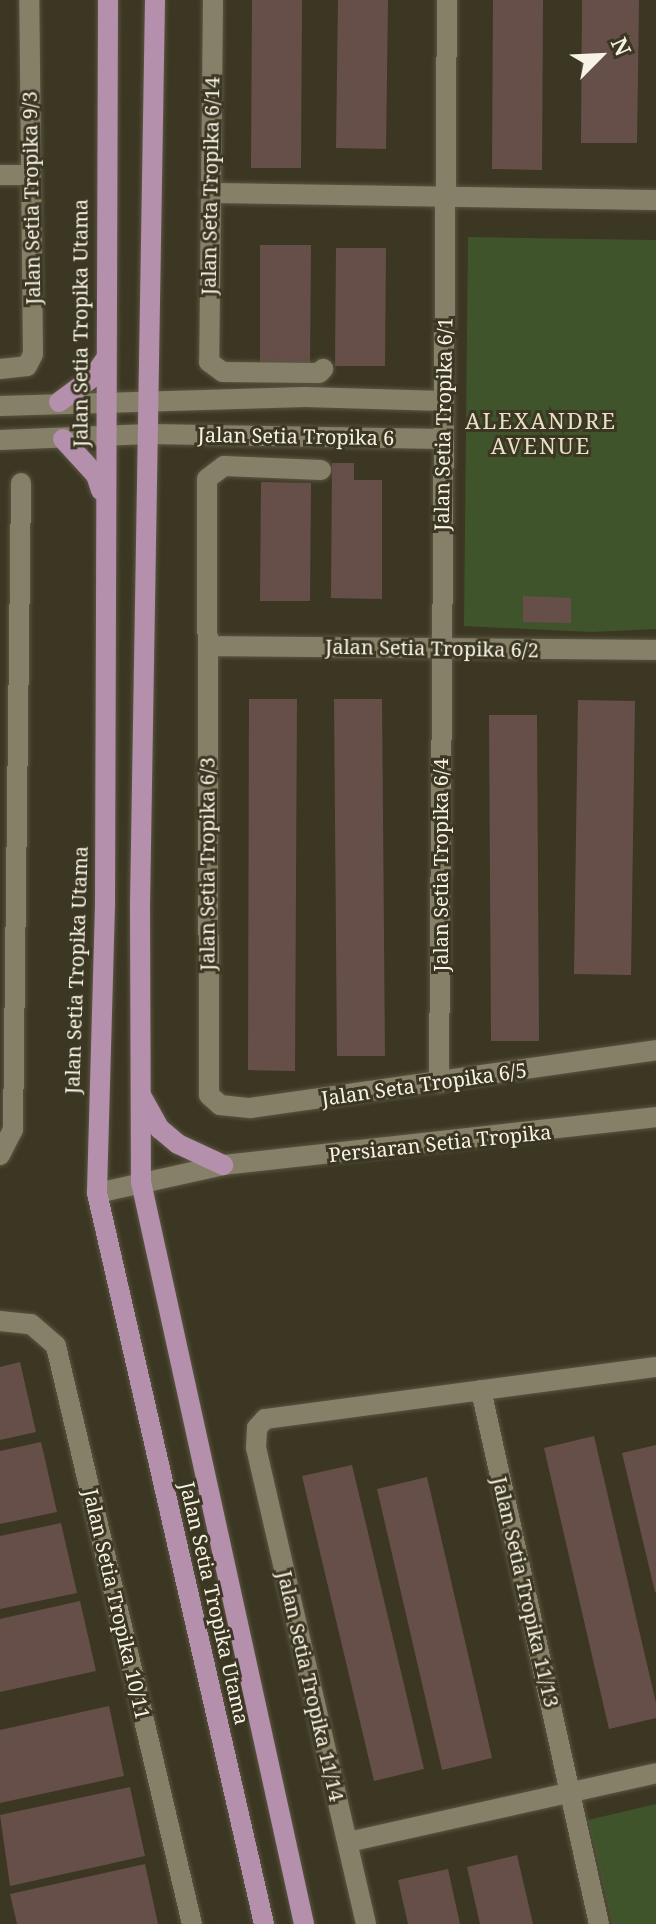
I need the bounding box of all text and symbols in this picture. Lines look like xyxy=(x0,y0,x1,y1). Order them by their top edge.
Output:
north arrow xyxy=(560,16,640,96)
text: N xyxy=(605,32,639,60)
street label: Jalan Seta Tropika 6/14 xyxy=(196,77,224,295)
street label: Jalan Setia Tropika 9/3 xyxy=(17,91,45,305)
street label: Jalan Setia Tropika Utama xyxy=(68,199,92,447)
street label: Jalan Setia Tropika 6/1 xyxy=(429,317,457,531)
district label: ALEXANDRE AVENUE xyxy=(465,407,617,458)
street label: Jalan Setia Tropika 6 xyxy=(197,422,395,450)
street label: Jalan Setia Tropika 6/2 xyxy=(325,634,539,662)
street label: Jalan Setia Tropika 6/3 xyxy=(195,757,219,971)
street label: Jalan Setia Tropika 6/4 xyxy=(428,758,452,972)
street label: Jalan Setia Tropika Utama xyxy=(60,846,92,1094)
street label: Jalan Seta Tropika 6/5 xyxy=(320,1058,528,1110)
street label: Persiaran Setia Tropika xyxy=(328,1119,552,1167)
street label: Jalan Setia Tropika 11/13 xyxy=(488,1474,564,1710)
street label: Jalan Setia Tropika Utama xyxy=(175,1479,255,1727)
street label: Jalan Setia Tropika 10/11 xyxy=(79,1486,155,1722)
street label: Jalan Setia Tropika 11/14 xyxy=(273,1568,349,1804)

